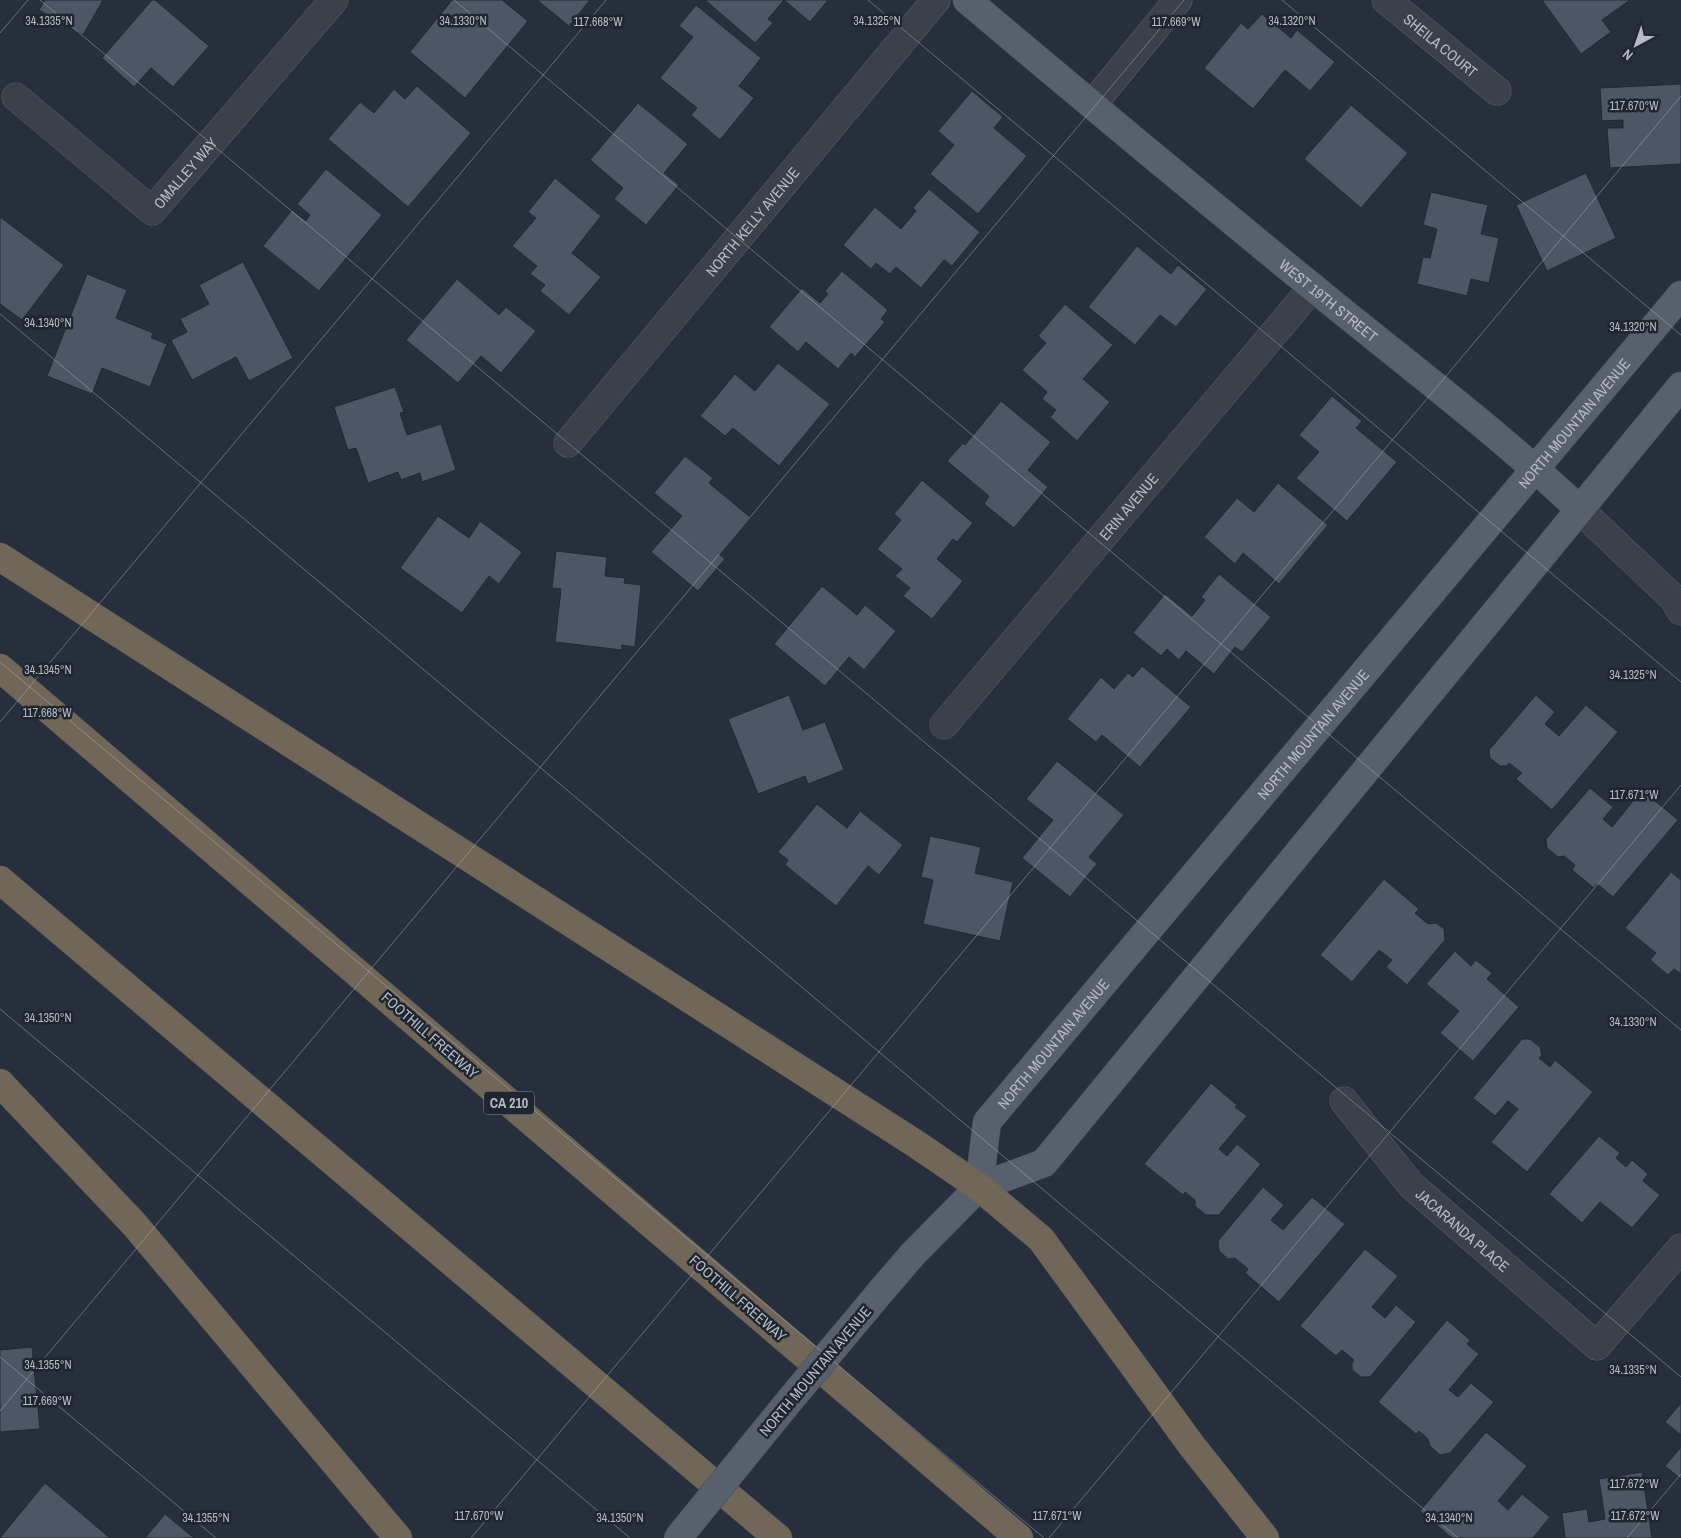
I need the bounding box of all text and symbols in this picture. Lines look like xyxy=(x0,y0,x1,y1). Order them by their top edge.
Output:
street label: SHEILA COURT xyxy=(1399,8,1483,82)
text: 34.1335°N xyxy=(25,13,73,29)
text: 34.1330°N xyxy=(439,13,487,29)
text: 34.1325°N xyxy=(853,13,901,29)
text: 34.1320°N xyxy=(1268,13,1316,29)
text: 117.668°W xyxy=(574,14,623,30)
text: 117.669°W xyxy=(1152,14,1201,30)
north arrow xyxy=(1611,20,1661,70)
text: N xyxy=(1619,45,1637,65)
text: 117.670°W xyxy=(1610,98,1659,114)
street label: OMALLEY WAY xyxy=(148,132,222,213)
street label: NORTH KELLY AVENUE xyxy=(700,162,804,281)
street label: WEST 19TH STREET xyxy=(1275,254,1383,347)
text: 34.1340°N xyxy=(24,315,72,331)
text: 34.1320°N xyxy=(1609,319,1657,335)
street label: NORTH MOUNTAIN AVENUE xyxy=(1513,353,1634,493)
street label: ERIN AVENUE xyxy=(1094,468,1163,544)
text: 34.1345°N xyxy=(24,662,72,678)
street label: NORTH MOUNTAIN AVENUE xyxy=(1252,664,1373,804)
text: 34.1325°N xyxy=(1609,667,1657,683)
text: 117.668°W xyxy=(23,705,72,721)
text: 117.671°W xyxy=(1610,787,1659,803)
street label: NORTH MOUNTAIN AVENUE xyxy=(992,974,1114,1113)
street label: FOOTHILL FREEWAY xyxy=(377,987,484,1084)
text: 34.1350°N xyxy=(24,1010,72,1026)
text: 34.1330°N xyxy=(1609,1014,1657,1030)
road number: CA 210 xyxy=(484,1092,534,1114)
street label: JACARANDA PLACE xyxy=(1411,1183,1514,1276)
street label: FOOTHILL FREEWAY xyxy=(685,1250,792,1347)
street label: NORTH MOUNTAIN AVENUE xyxy=(754,1301,876,1441)
text: 34.1355°N xyxy=(24,1357,72,1373)
text: 34.1335°N xyxy=(1609,1362,1657,1378)
text: 117.669°W xyxy=(23,1393,72,1409)
text: 117.672°W xyxy=(1610,1476,1659,1492)
text: 117.670°W xyxy=(455,1508,504,1524)
text: 117.671°W xyxy=(1033,1508,1082,1524)
text: 117.672°W xyxy=(1611,1508,1660,1524)
text: 34.1355°N xyxy=(182,1510,230,1526)
text: 34.1350°N xyxy=(596,1510,644,1526)
text: 34.1340°N xyxy=(1425,1510,1473,1526)

